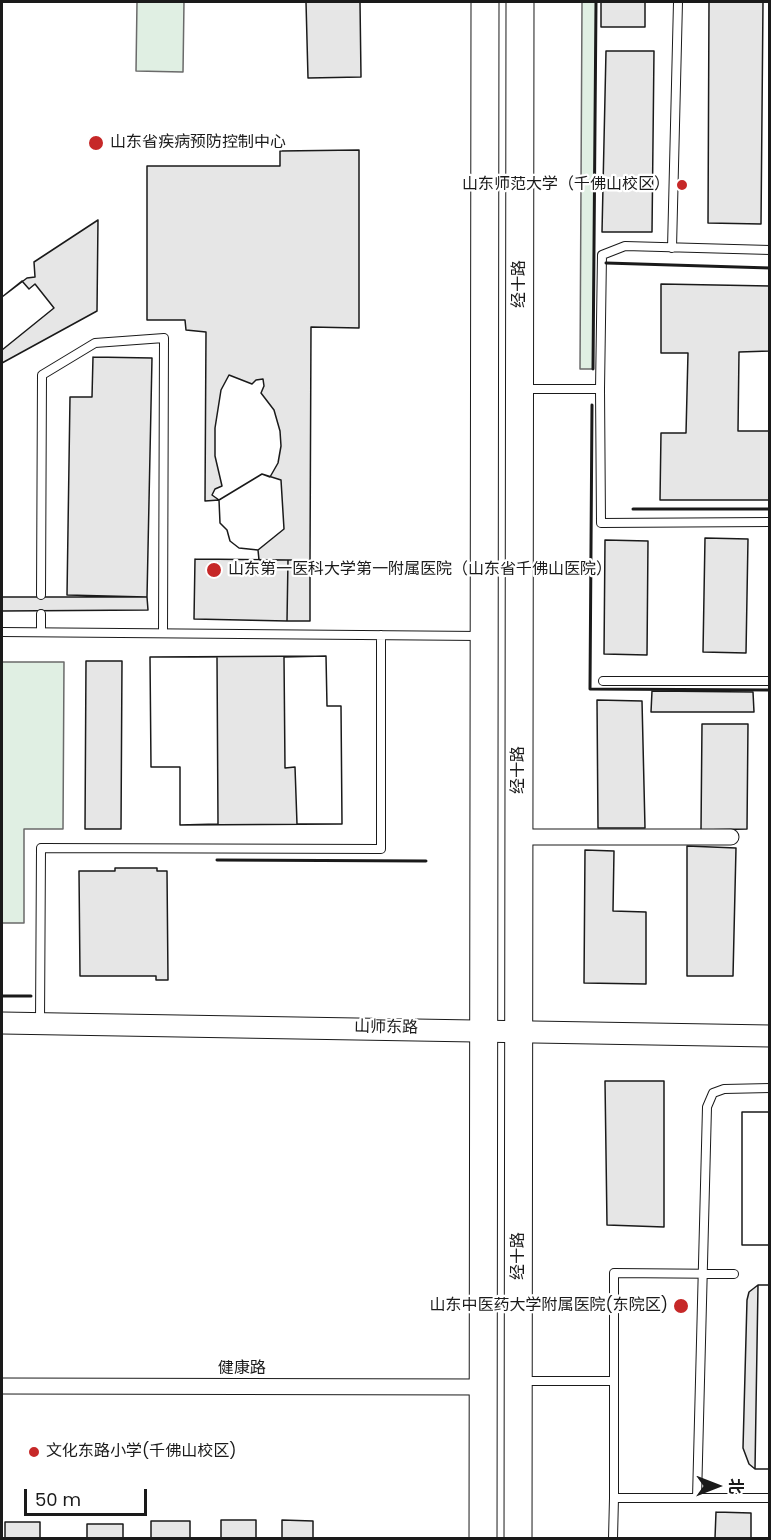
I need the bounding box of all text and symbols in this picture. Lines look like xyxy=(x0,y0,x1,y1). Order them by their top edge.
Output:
place label: 山东省疾病预防控制中心 xyxy=(110,133,286,153)
marker: 山东省疾病预防控制中心 xyxy=(87,134,105,152)
place label: 山东师范大学（千佛山校区） xyxy=(462,175,670,195)
marker: 山东师范大学（千佛山校区） xyxy=(675,178,689,192)
street label: 经十路 xyxy=(510,260,530,308)
place label: 山东第一医科大学第一附属医院（山东省千佛山医院） xyxy=(228,560,612,580)
marker: 山东第一医科大学第一附属医院（山东省千佛山医院） xyxy=(205,561,223,579)
street label: 经十路 xyxy=(509,746,529,794)
street label: 山师东路 xyxy=(354,1018,418,1038)
street label: 经十路 xyxy=(509,1232,529,1280)
place label: 山东中医药大学附属医院(东院区) xyxy=(429,1296,668,1316)
marker: 山东中医药大学附属医院(东院区) xyxy=(672,1297,690,1315)
street label: 健康路 xyxy=(218,1359,266,1379)
place label: 文化东路小学(千佛山校区) xyxy=(46,1442,237,1462)
marker: 文化东路小学(千佛山校区) xyxy=(27,1445,41,1459)
north arrow xyxy=(687,1456,747,1516)
scale bar xyxy=(27,1477,150,1515)
text: 北 xyxy=(724,1478,747,1494)
text: 50 m xyxy=(35,1487,81,1512)

